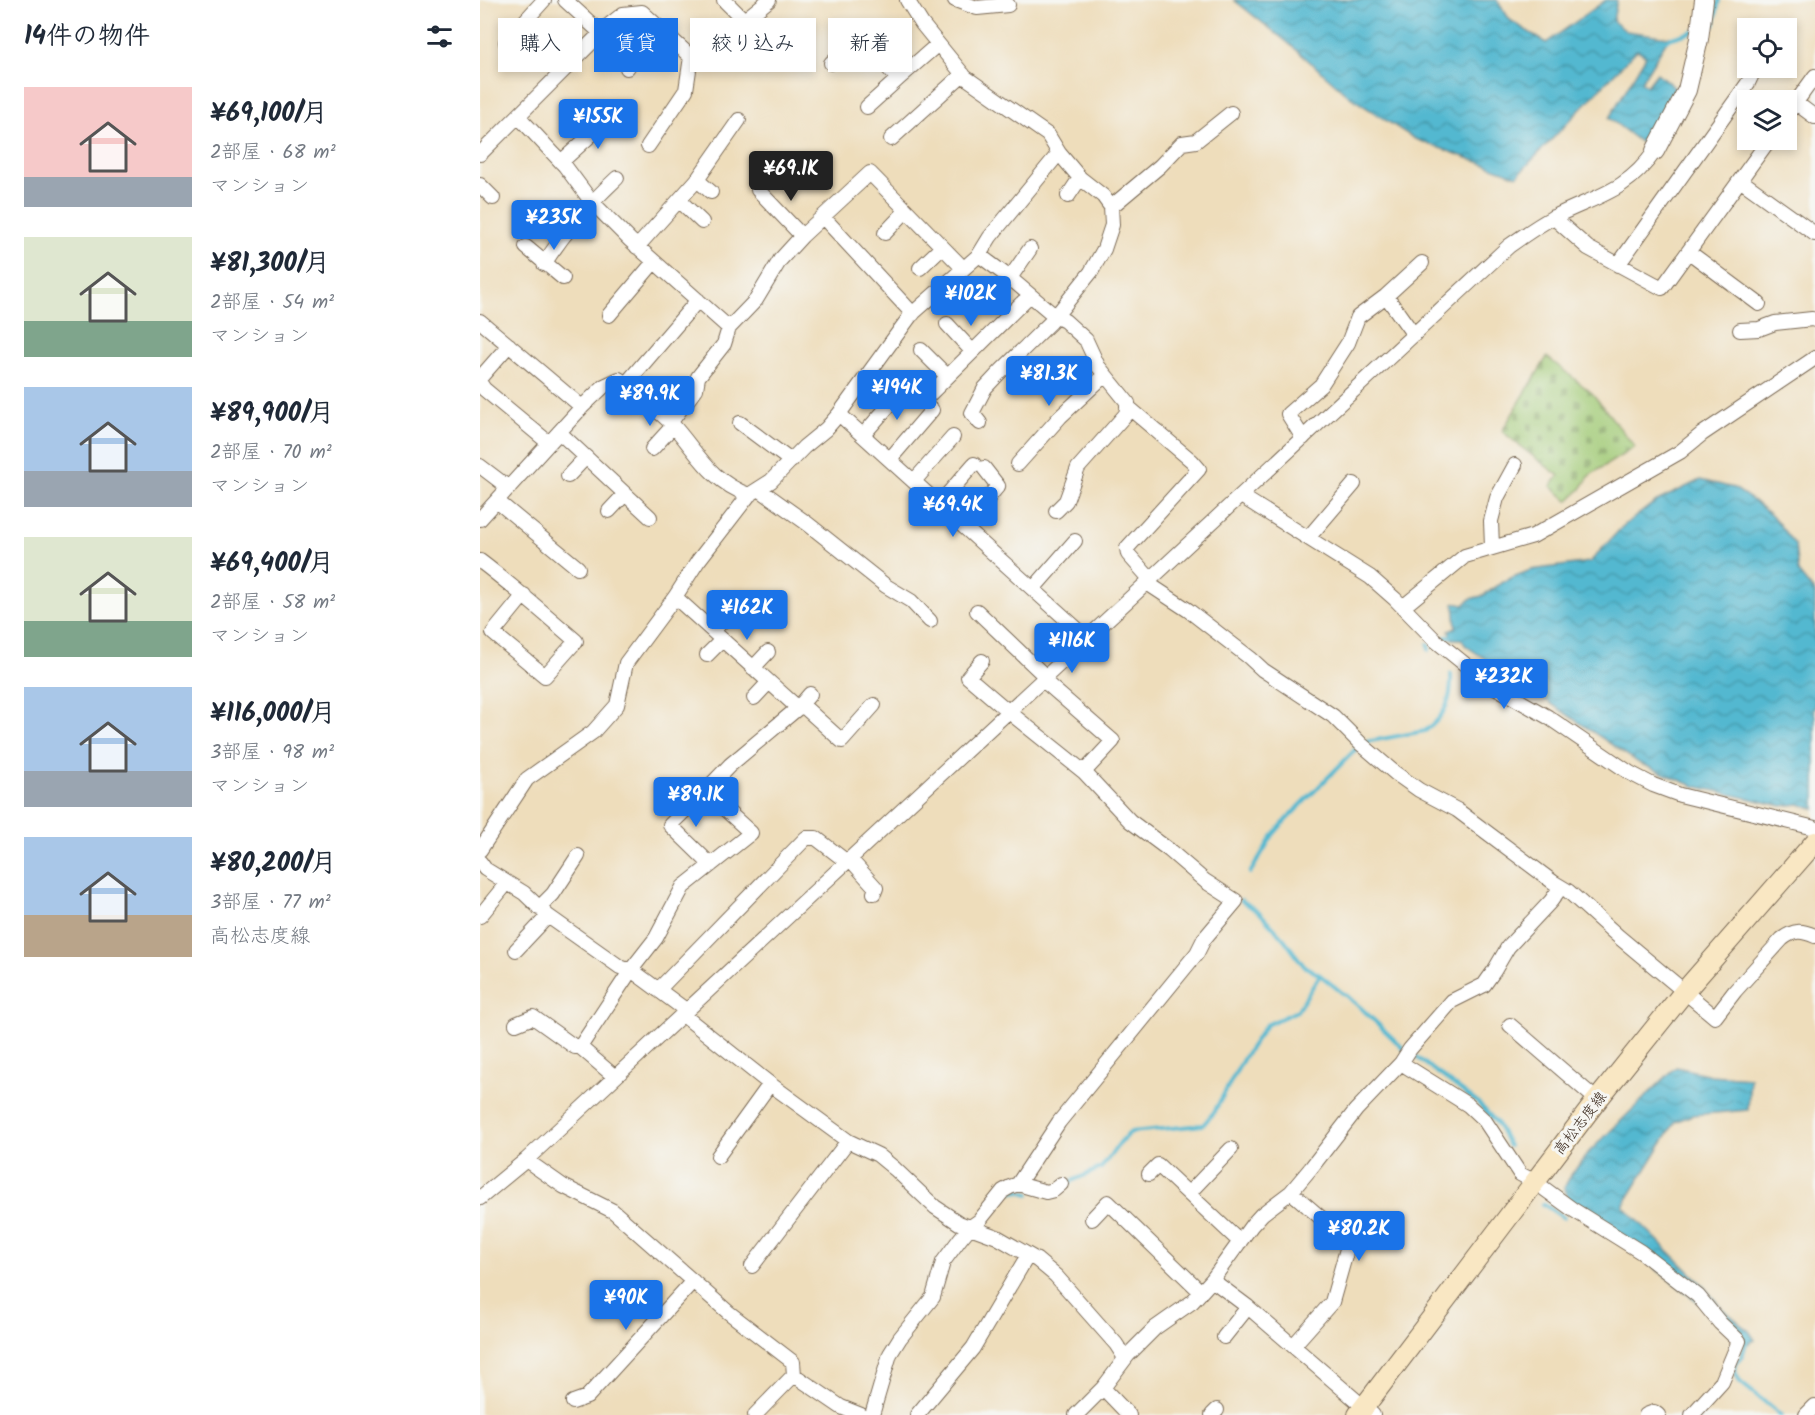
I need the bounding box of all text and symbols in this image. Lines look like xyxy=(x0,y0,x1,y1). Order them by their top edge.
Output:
text: 14件の物件 xyxy=(24,16,150,58)
chip: 購入 xyxy=(498,18,582,72)
chip: 賃貸 xyxy=(594,18,678,72)
chip: 絞り込み xyxy=(690,18,816,72)
chip: 新着 xyxy=(828,18,912,72)
map controls xyxy=(1737,18,1797,150)
button: locate xyxy=(1737,18,1797,78)
icon: filters xyxy=(423,20,456,53)
button: layers xyxy=(1737,90,1797,150)
text: ¥69,100/月 xyxy=(210,93,328,135)
pin: ¥155K xyxy=(556,99,640,150)
text: ¥155K xyxy=(573,102,623,134)
icon: home xyxy=(72,111,144,183)
text: 2部屋 · 68 m² xyxy=(210,137,336,169)
pin: ¥69.1K xyxy=(742,151,840,202)
text: ¥69.1K xyxy=(763,154,819,186)
text: マンション xyxy=(210,171,309,203)
pin: ¥235K xyxy=(512,200,596,251)
text: ¥235K xyxy=(525,203,583,235)
text: ¥81,300/月 xyxy=(210,243,330,285)
icon: home xyxy=(72,261,144,333)
pin: ¥102K xyxy=(929,276,1013,327)
text: ¥102K xyxy=(945,279,997,311)
text: 2部屋 · 54 m² xyxy=(210,287,334,319)
text: マンション xyxy=(210,321,309,353)
pin: ¥81.3K xyxy=(1000,356,1098,407)
text: ¥81.3K xyxy=(1020,359,1078,391)
pin: ¥194K xyxy=(855,370,939,421)
text: ¥194K xyxy=(871,373,923,405)
pin: ¥89.9K xyxy=(601,376,699,427)
text: ¥89.9K xyxy=(619,379,681,411)
text: ¥89,900/月 xyxy=(210,393,334,435)
icon: home xyxy=(72,411,144,483)
text: 2部屋 · 70 m² xyxy=(210,437,332,469)
text: マンション xyxy=(210,471,309,503)
pin: ¥69.4K xyxy=(904,487,1002,538)
text: ¥69.4K xyxy=(923,490,983,522)
text: ¥69,400/月 xyxy=(210,543,334,585)
icon: home xyxy=(72,561,144,633)
text: 2部屋 · 58 m² xyxy=(210,587,335,619)
pin: ¥162K xyxy=(705,590,789,641)
text: ¥162K xyxy=(721,593,773,625)
text: マンション xyxy=(210,621,309,653)
pin: ¥116K xyxy=(1030,623,1114,674)
text: ¥116K xyxy=(1048,626,1096,658)
pin: ¥232K xyxy=(1462,659,1546,710)
text: ¥232K xyxy=(1475,662,1533,694)
text: ¥116,000/月 xyxy=(210,693,336,735)
icon: home xyxy=(72,711,144,783)
text: 3部屋 · 98 m² xyxy=(210,737,334,769)
text: マンション xyxy=(210,771,309,803)
pin: ¥89.1K xyxy=(647,777,745,828)
text: ¥89.1K xyxy=(667,780,725,812)
text: ¥80,200/月 xyxy=(210,843,337,885)
icon: home xyxy=(72,861,144,933)
text: 3部屋 · 77 m² xyxy=(210,887,331,919)
text: 高松志度線 xyxy=(210,921,310,953)
street label: 高松志度線 xyxy=(1548,1087,1613,1161)
pin: ¥80.2K xyxy=(1310,1211,1408,1262)
text: ¥80.2K xyxy=(1328,1214,1390,1246)
pin: ¥90K xyxy=(590,1280,662,1331)
text: ¥90K xyxy=(604,1283,648,1315)

